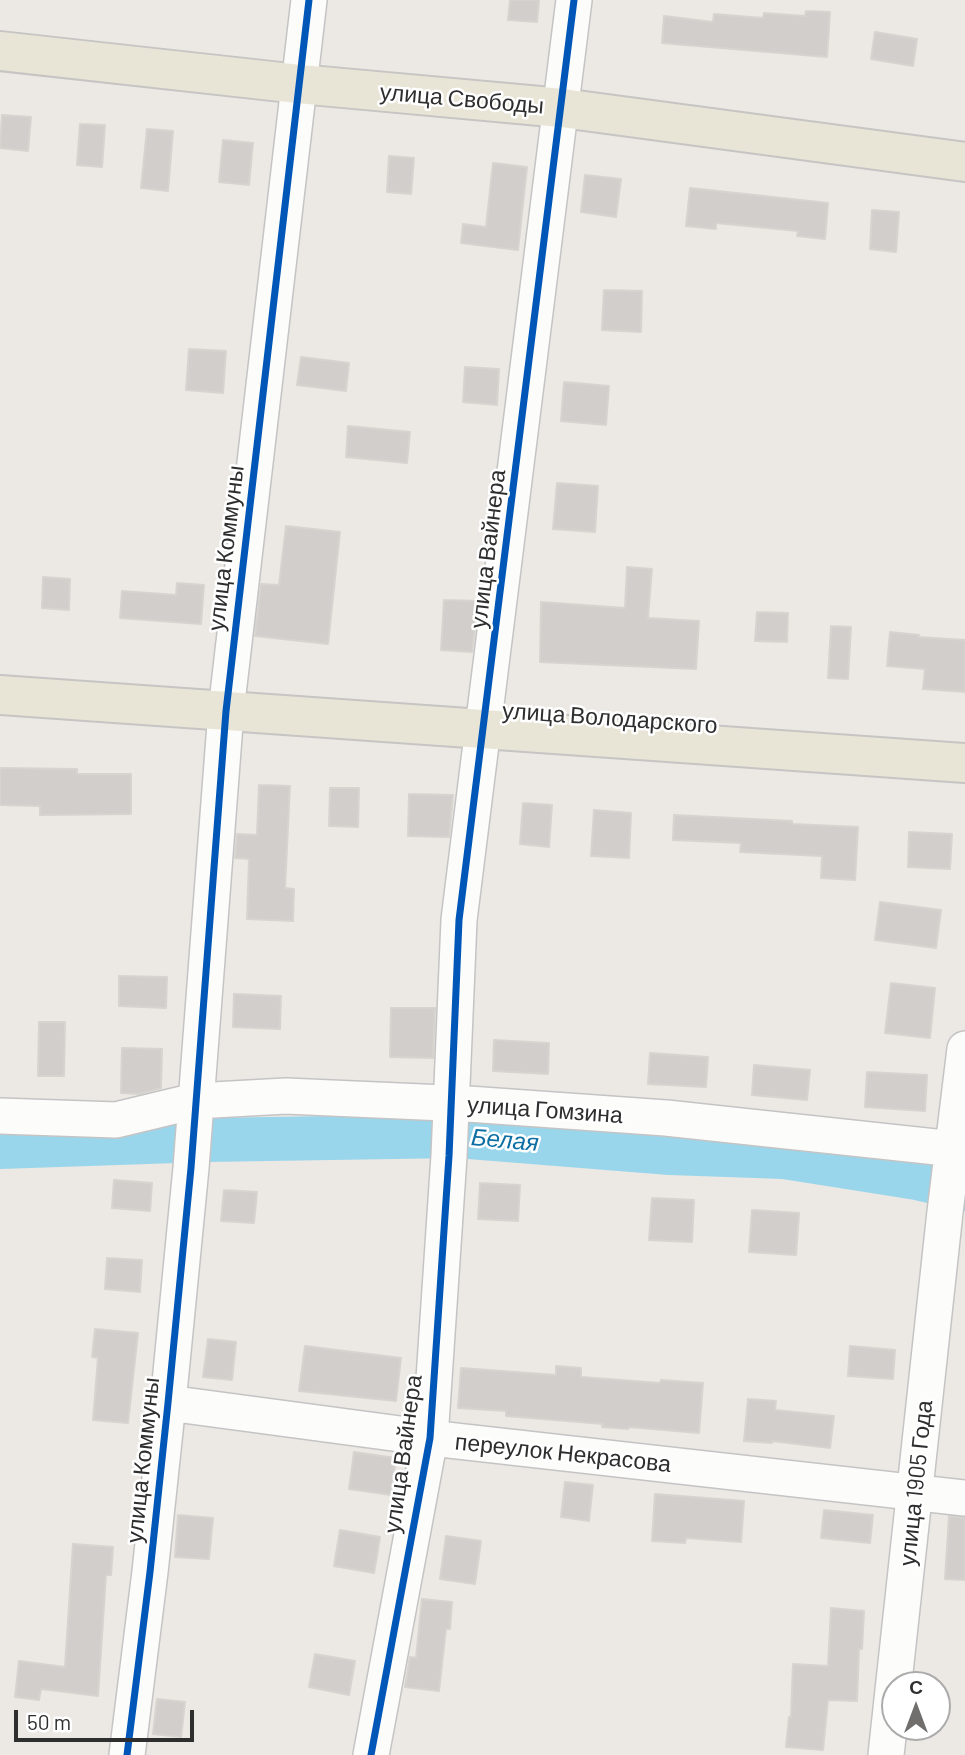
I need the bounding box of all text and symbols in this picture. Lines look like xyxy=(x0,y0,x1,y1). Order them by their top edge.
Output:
street label: улица Свободы xyxy=(379,78,545,120)
street label: улица Коммуны xyxy=(202,464,250,632)
street label: улица Вайнера xyxy=(465,468,511,630)
street label: улица Володарского xyxy=(501,697,719,739)
street label: улица Гомзина xyxy=(466,1091,624,1129)
water label: Белая xyxy=(470,1123,540,1157)
street label: улица Вайнера xyxy=(378,1373,428,1535)
street label: улица Коммуны xyxy=(121,1376,165,1544)
street label: улица 1905 Года xyxy=(894,1399,938,1567)
street label: переулок Некрасова xyxy=(454,1428,672,1478)
north arrow xyxy=(881,1671,951,1741)
text: С xyxy=(909,1675,923,1698)
scale bar xyxy=(18,1696,198,1740)
text: 50 m xyxy=(27,1709,71,1734)

